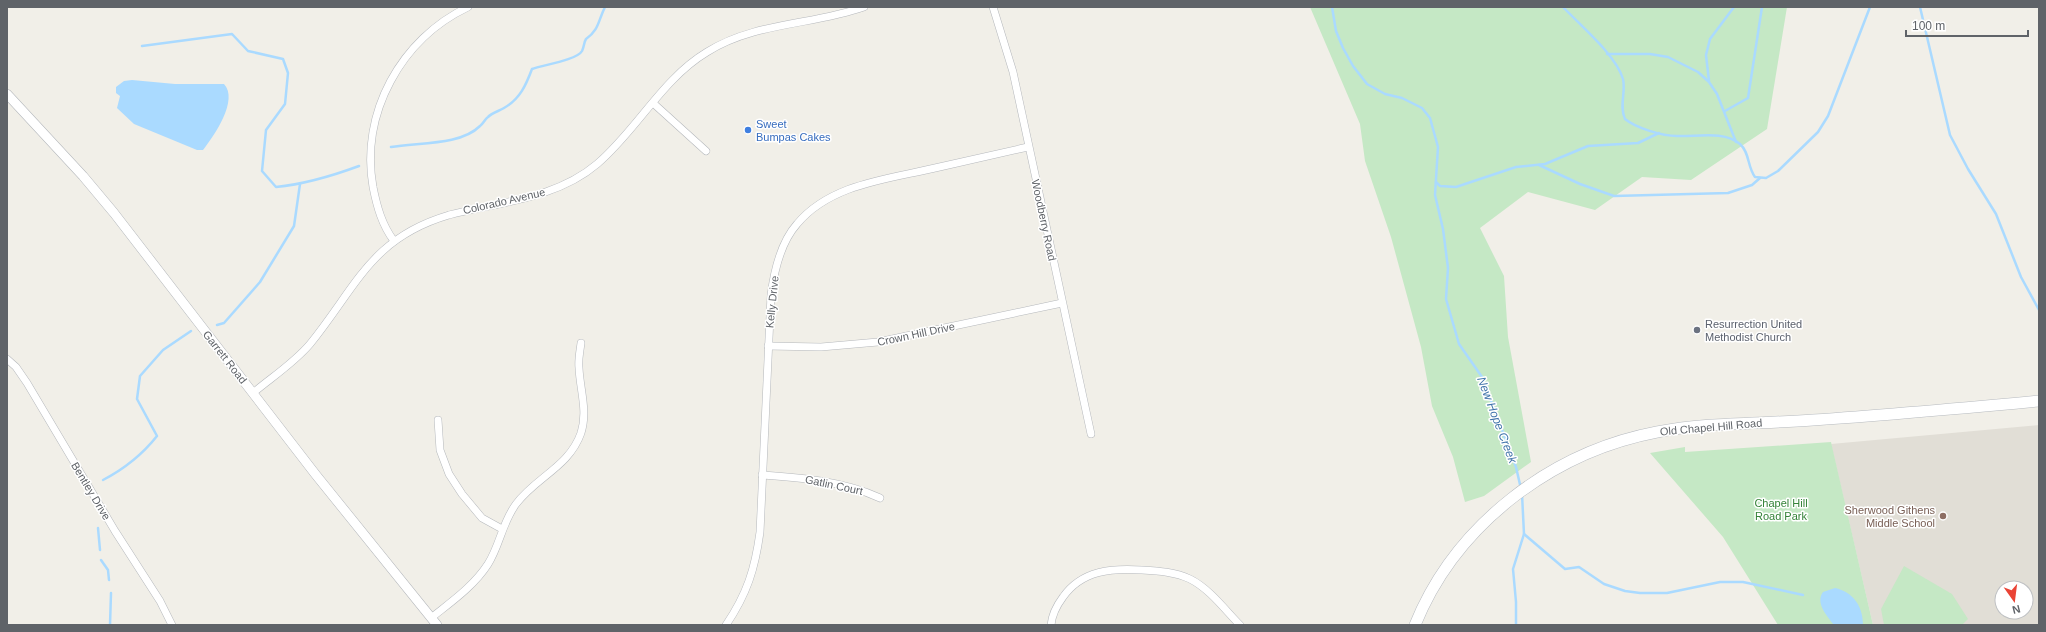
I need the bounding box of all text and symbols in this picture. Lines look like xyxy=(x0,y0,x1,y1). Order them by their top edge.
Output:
scale bar xyxy=(1906,12,2028,38)
text: 100 m xyxy=(1912,19,1945,33)
place label: Sweet Bumpas Cakes xyxy=(756,118,831,143)
marker: Sweet Bumpas Cakes xyxy=(743,125,753,135)
street label: Woodberry Road xyxy=(1030,178,1058,262)
street label: Colorado Avenue xyxy=(462,186,546,216)
street label: Kelly Drive xyxy=(763,275,781,329)
place label: Resurrection United Methodist Church xyxy=(1705,318,1802,343)
street label: Crown Hill Drive xyxy=(876,320,956,348)
marker: Resurrection United Methodist Church xyxy=(1692,325,1702,335)
street label: Garrett Road xyxy=(201,328,249,386)
water label: New Hope Creek xyxy=(1474,375,1520,466)
street label: Old Chapel Hill Road xyxy=(1659,417,1763,437)
street label: Bentley Drive xyxy=(69,460,113,522)
street label: Gatlin Court xyxy=(804,473,864,497)
park label: Chapel Hill Road Park xyxy=(1754,497,1808,522)
place label: Sherwood Githens Middle School xyxy=(1845,504,1935,529)
marker: Sherwood Githens Middle School xyxy=(1938,511,1948,521)
north arrow xyxy=(1994,580,2034,620)
text: N xyxy=(2011,603,2022,616)

